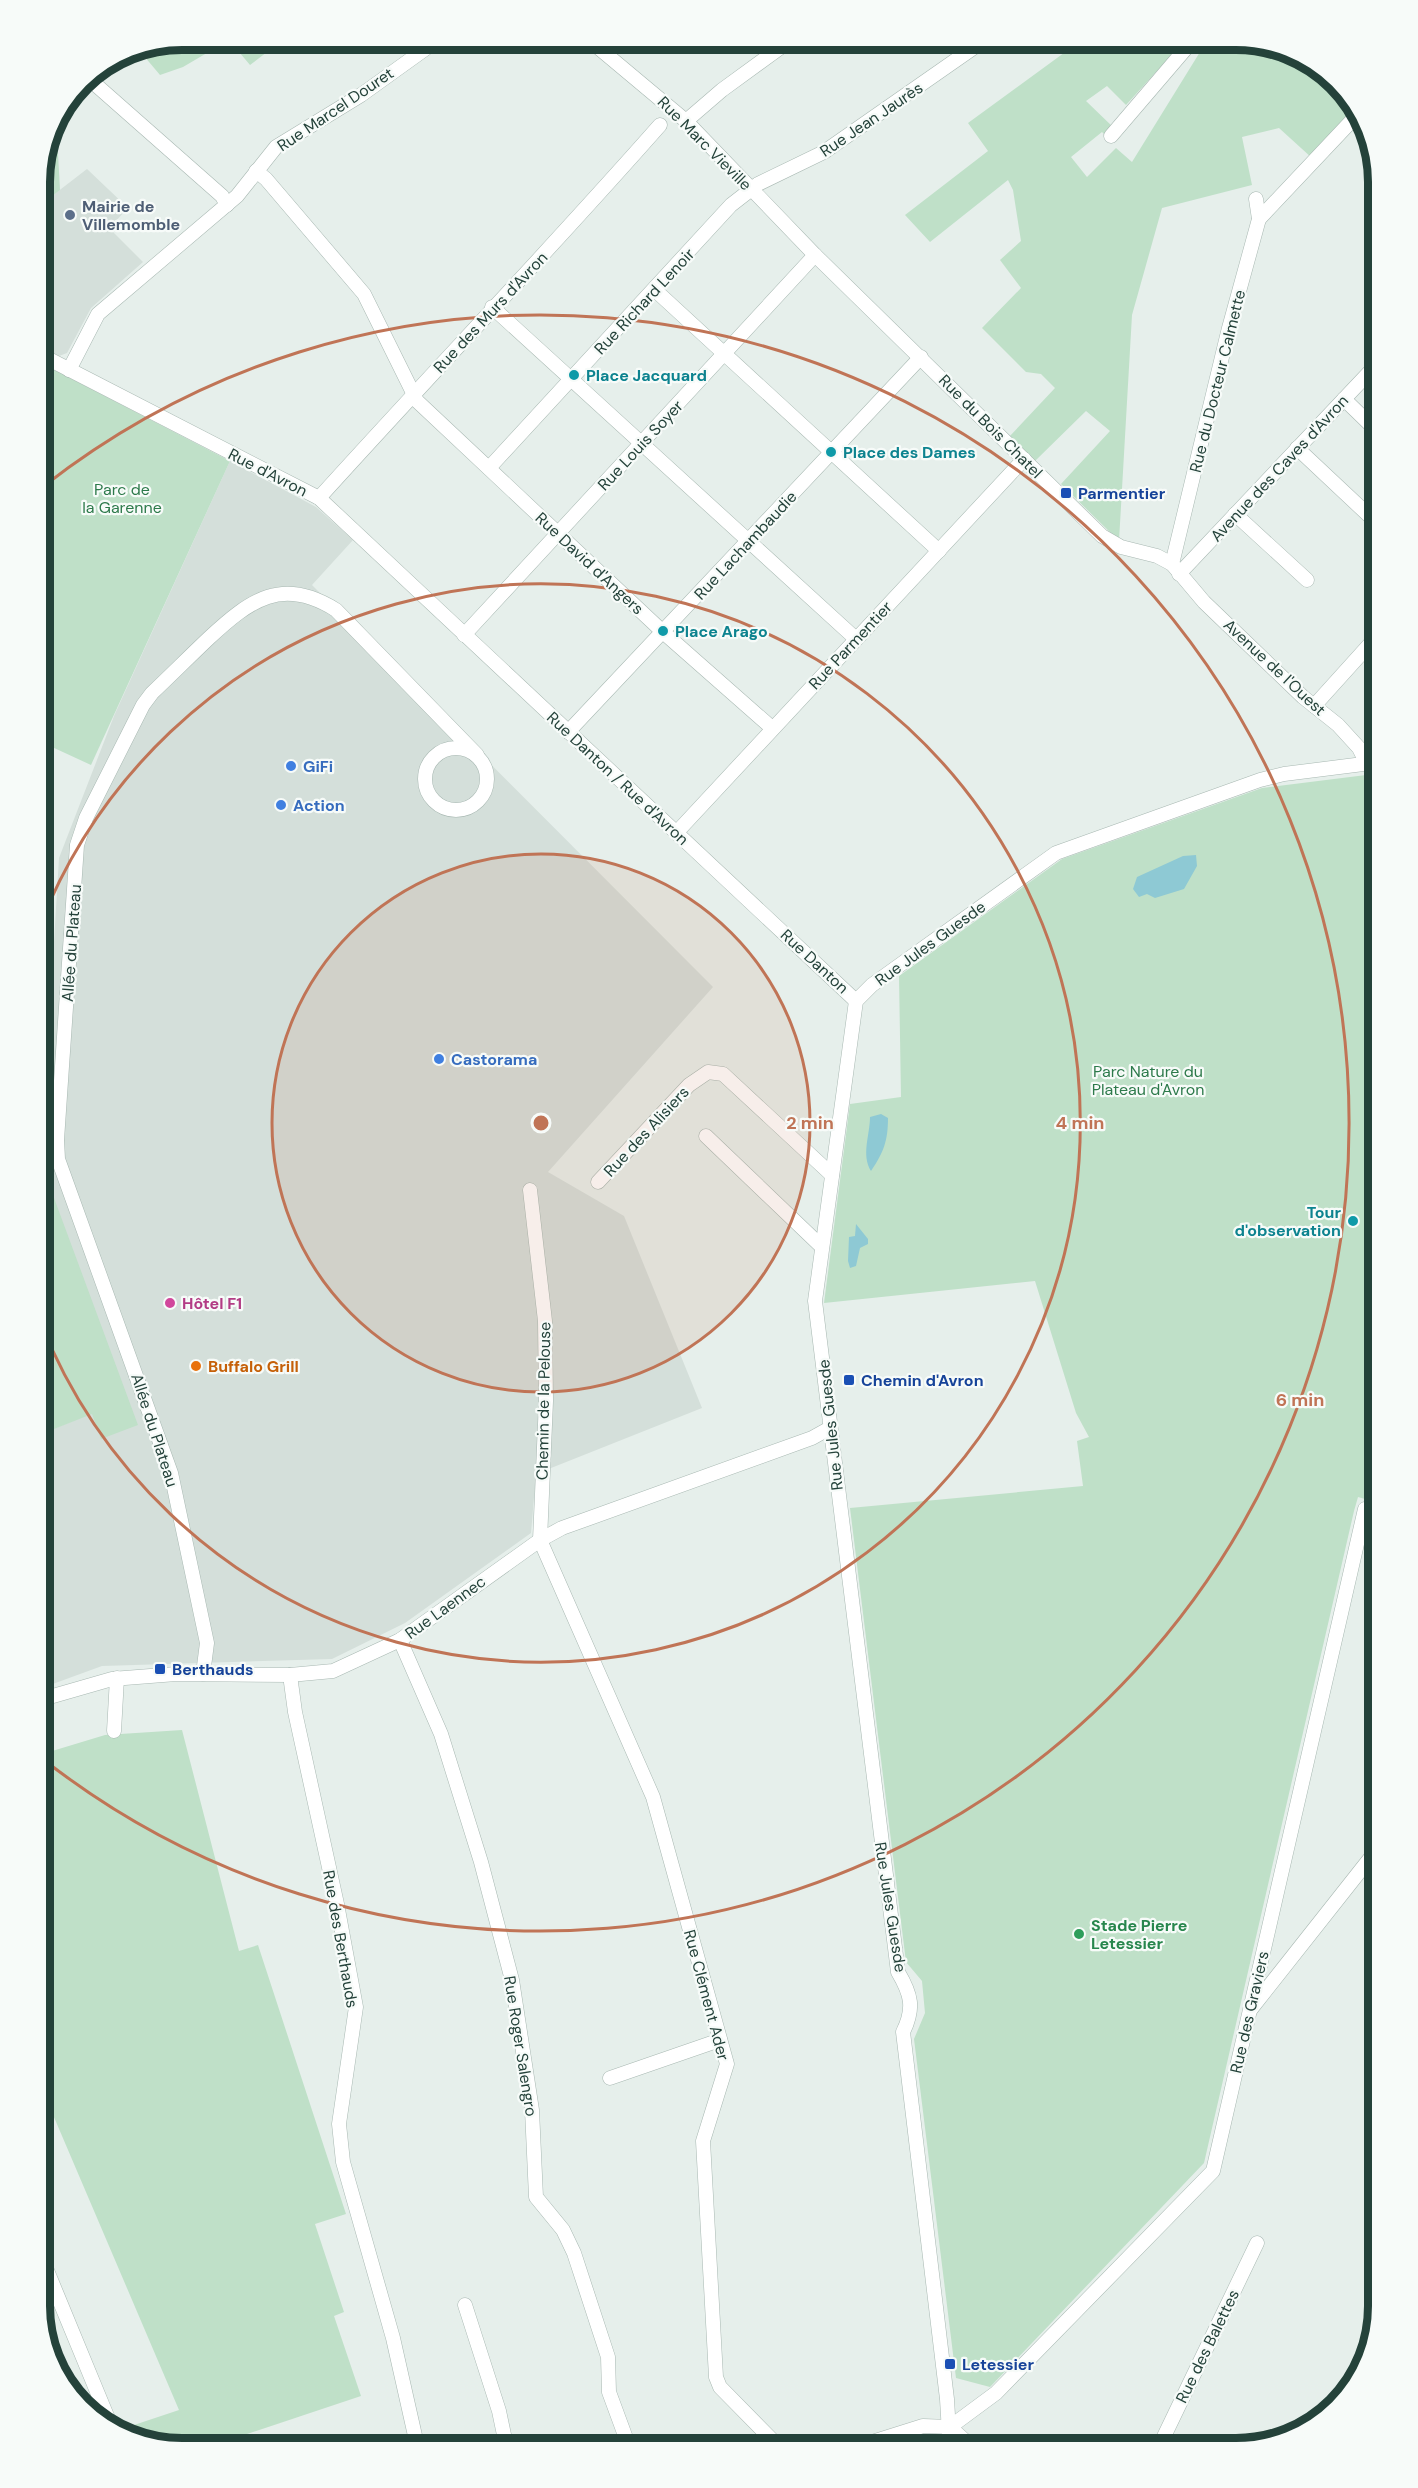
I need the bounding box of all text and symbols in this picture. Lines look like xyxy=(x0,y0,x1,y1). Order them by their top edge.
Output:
street label: Rue Marcel Douret xyxy=(273,63,398,156)
street label: Rue Jean Jaurès xyxy=(816,77,927,162)
street label: Rue Marc Vieville xyxy=(653,92,756,195)
place label: Mairie de Villemomble xyxy=(82,196,180,235)
marker: Mairie de Villemomble xyxy=(63,208,77,222)
street label: Rue Richard Lenoir xyxy=(590,244,699,359)
street label: Rue des Murs d'Avron xyxy=(429,247,552,377)
street label: Rue du Docteur Calmette xyxy=(1185,288,1250,475)
place label: Place Jacquard xyxy=(586,365,707,386)
marker: Place Jacquard xyxy=(567,368,581,382)
street label: Rue du Bois Chatel xyxy=(934,370,1047,483)
street label: Avenue des Caves d'Avron xyxy=(1206,390,1353,546)
street label: Rue Louis Soyer xyxy=(593,396,688,495)
place label: Place des Dames xyxy=(843,442,976,463)
street label: Rue d'Avron xyxy=(225,444,311,501)
marker: Place des Dames xyxy=(824,445,838,459)
park label: Parc de la Garenne xyxy=(82,479,162,518)
place label: Parmentier xyxy=(1078,483,1166,504)
marker: Parmentier xyxy=(1059,486,1073,500)
street label: Rue Lachambaudie xyxy=(689,487,801,604)
street label: Rue David d'Angers xyxy=(531,508,648,619)
street label: Rue Parmentier xyxy=(804,597,897,694)
street label: Avenue de l'Ouest xyxy=(1219,614,1330,720)
place label: Place Arago xyxy=(675,621,768,642)
marker: Place Arago xyxy=(656,624,670,638)
street label: Rue Danton / Rue d'Avron xyxy=(542,707,693,850)
place label: GiFi xyxy=(303,756,333,777)
marker: GiFi xyxy=(284,759,298,773)
place label: Action xyxy=(293,795,345,816)
marker: Action xyxy=(274,798,288,812)
street label: Allée du Plateau xyxy=(57,883,86,1003)
street label: Rue Jules Guesde xyxy=(871,896,990,991)
street label: Rue Danton xyxy=(776,924,853,998)
place label: Castorama xyxy=(451,1049,537,1070)
marker: Castorama xyxy=(432,1052,446,1066)
park label: Parc Nature du Plateau d'Avron xyxy=(1092,1061,1204,1100)
street label: Rue des Alisiers xyxy=(599,1082,694,1181)
text: 2 min xyxy=(786,1111,834,1135)
text: 4 min xyxy=(1056,1111,1104,1135)
centre of rings xyxy=(531,1113,551,1133)
place label: Tour d'observation xyxy=(1235,1202,1341,1241)
marker: Tour d'observation xyxy=(1346,1214,1360,1228)
place label: Hôtel F1 xyxy=(182,1293,242,1314)
marker: Hôtel F1 xyxy=(163,1296,177,1310)
street label: Chemin de la Pelouse xyxy=(532,1322,555,1480)
place label: Buffalo Grill xyxy=(208,1356,299,1377)
street label: Rue Jules Guesde xyxy=(813,1358,848,1492)
marker: Buffalo Grill xyxy=(189,1359,203,1373)
place label: Chemin d'Avron xyxy=(861,1370,984,1391)
street label: Allée du Plateau xyxy=(126,1371,183,1490)
marker: Chemin d'Avron xyxy=(842,1373,856,1387)
text: 6 min xyxy=(1276,1388,1324,1412)
street label: Rue Laennec xyxy=(401,1571,490,1644)
place label: Berthauds xyxy=(172,1659,253,1680)
marker: Berthauds xyxy=(153,1662,167,1676)
street label: Rue Jules Guesde xyxy=(870,1840,911,1974)
street label: Rue des Berthauds xyxy=(318,1869,363,2010)
place label: Stade Pierre Letessier xyxy=(1091,1915,1187,1954)
street label: Rue Clément Ader xyxy=(679,1927,734,2063)
marker: Stade Pierre Letessier xyxy=(1072,1927,1086,1941)
street label: Rue des Graviers xyxy=(1225,1949,1274,2075)
street label: Rue Roger Salengro xyxy=(499,1974,542,2118)
street label: Rue des Balettes xyxy=(1171,2286,1244,2406)
place label: Letessier xyxy=(962,2354,1034,2375)
marker: Letessier xyxy=(943,2357,957,2371)

